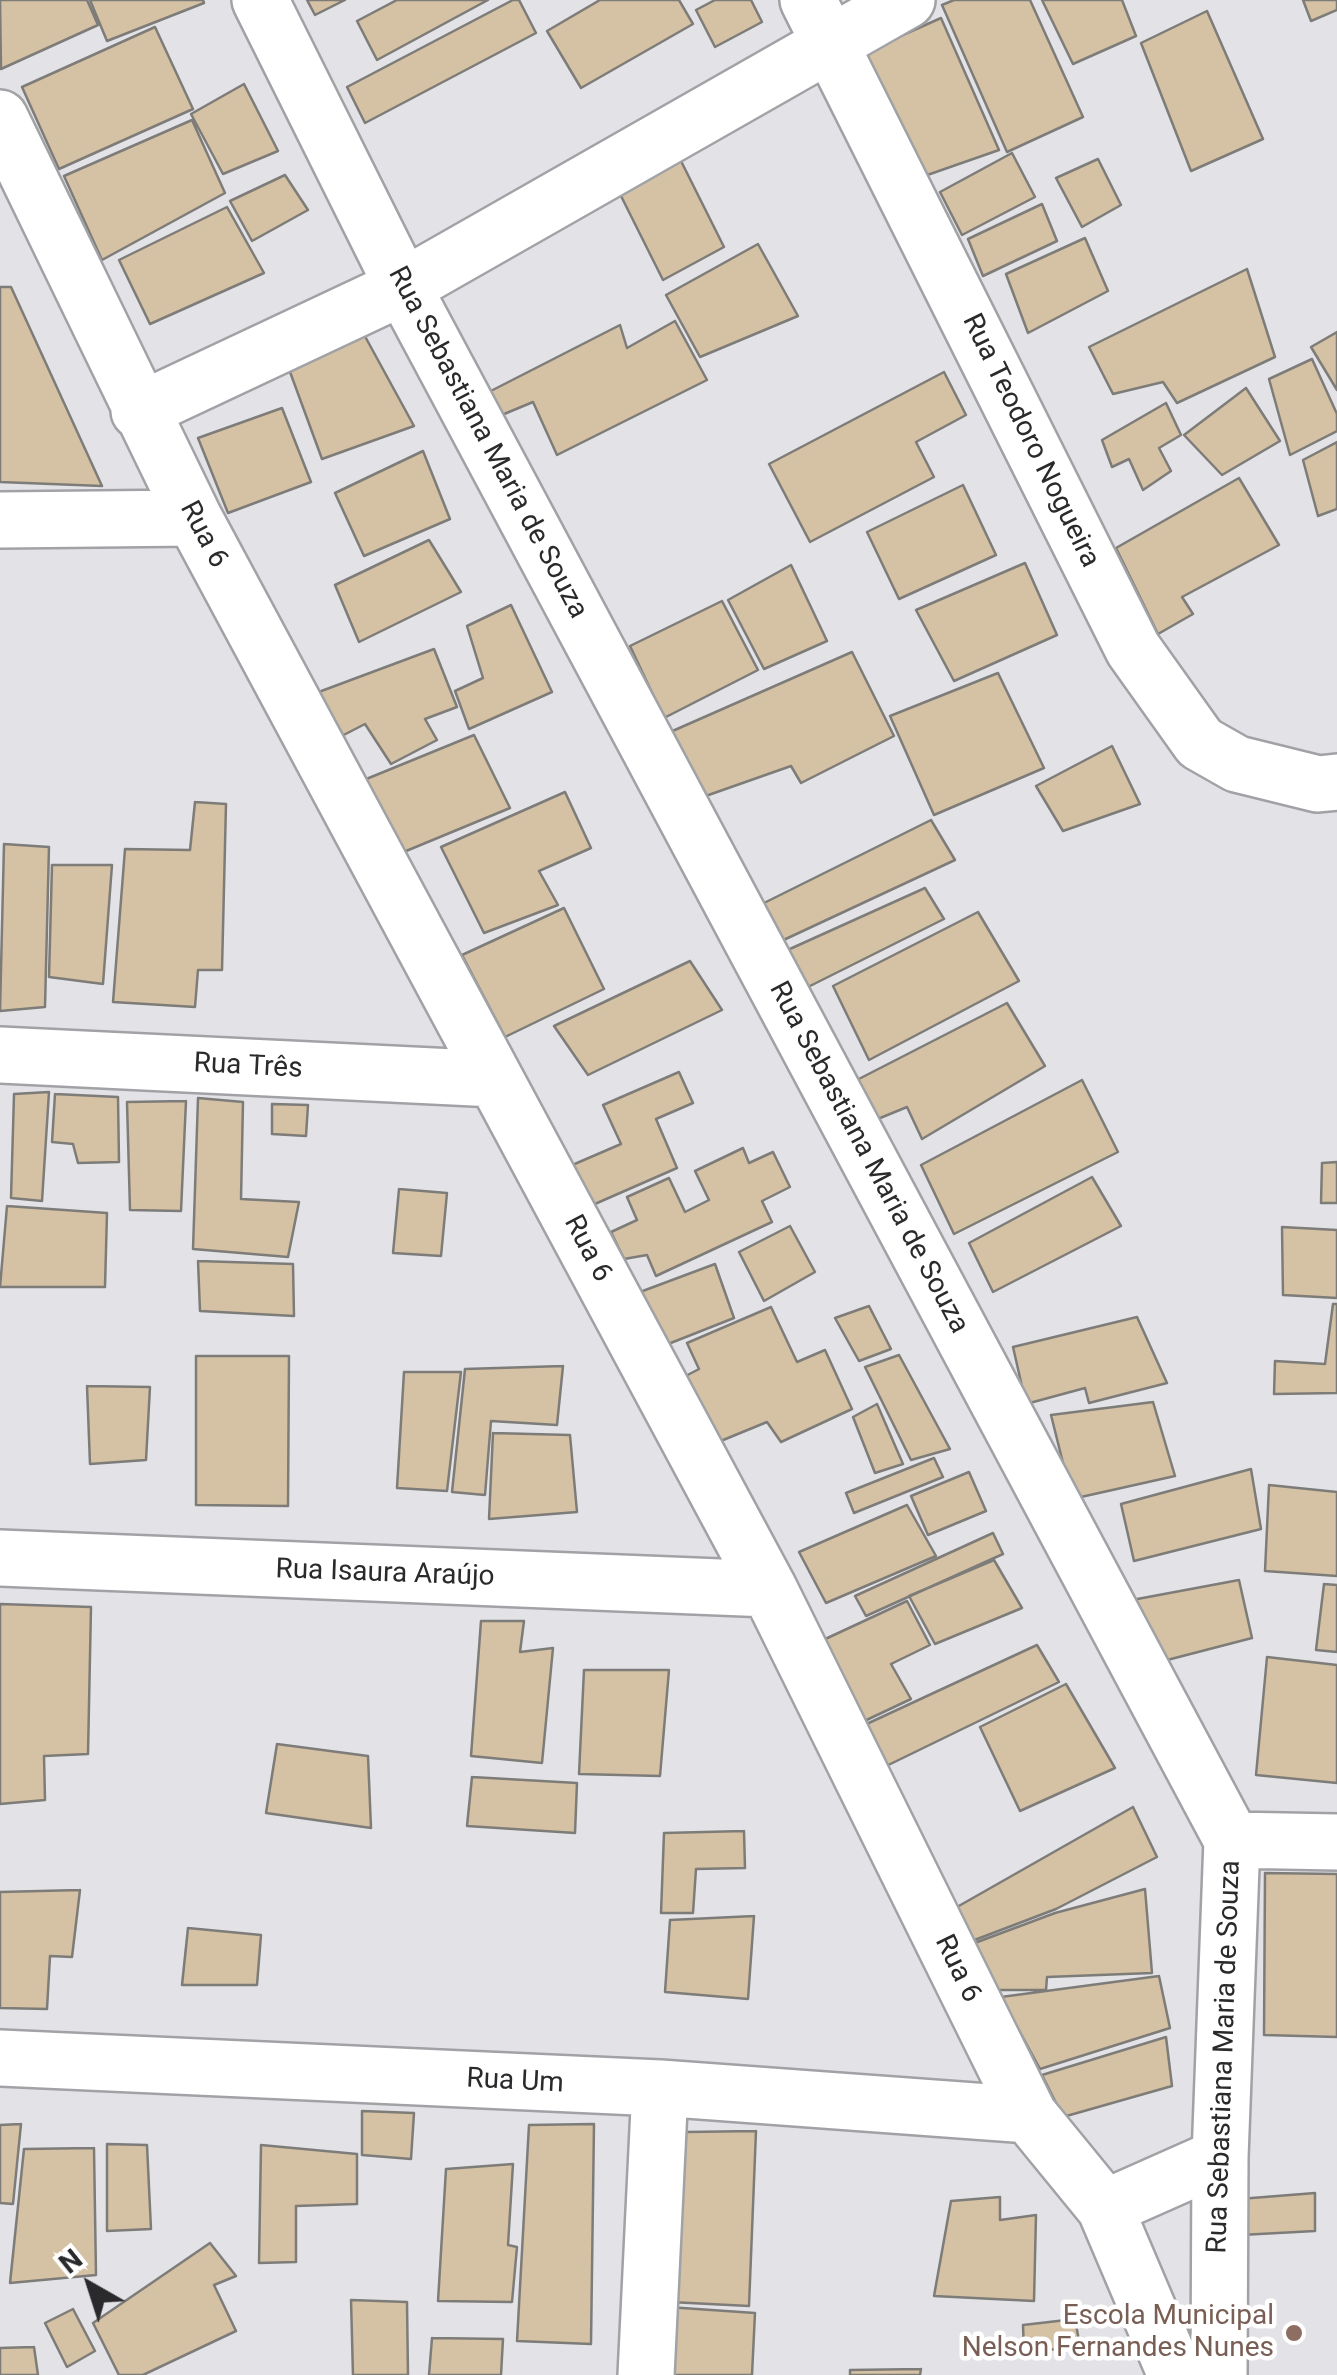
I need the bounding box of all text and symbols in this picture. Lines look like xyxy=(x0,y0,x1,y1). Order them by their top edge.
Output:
street label: Rua Sebastiana Maria de Souza xyxy=(380,261,594,625)
street label: Rua Teodoro Nogueira xyxy=(954,309,1106,573)
street label: Rua 6 xyxy=(172,496,234,574)
street label: Rua Sebastiana Maria de Souza xyxy=(761,976,975,1340)
street label: Rua Três xyxy=(193,1047,303,1087)
street label: Rua 6 xyxy=(556,1210,618,1288)
street label: Rua Isaura Araújo xyxy=(275,1553,495,1595)
street label: Rua Sebastiana Maria de Souza xyxy=(1201,1860,1249,2254)
street label: Rua 6 xyxy=(926,1930,988,2008)
street label: Rua Um xyxy=(465,2063,565,2101)
north arrow xyxy=(40,2235,140,2335)
text: N xyxy=(53,2242,89,2280)
place label: Escola Municipal Nelson Fernandes Nunes xyxy=(962,2300,1274,2366)
marker: Escola Municipal Nelson Fernandes Nunes xyxy=(1283,2322,1305,2344)

